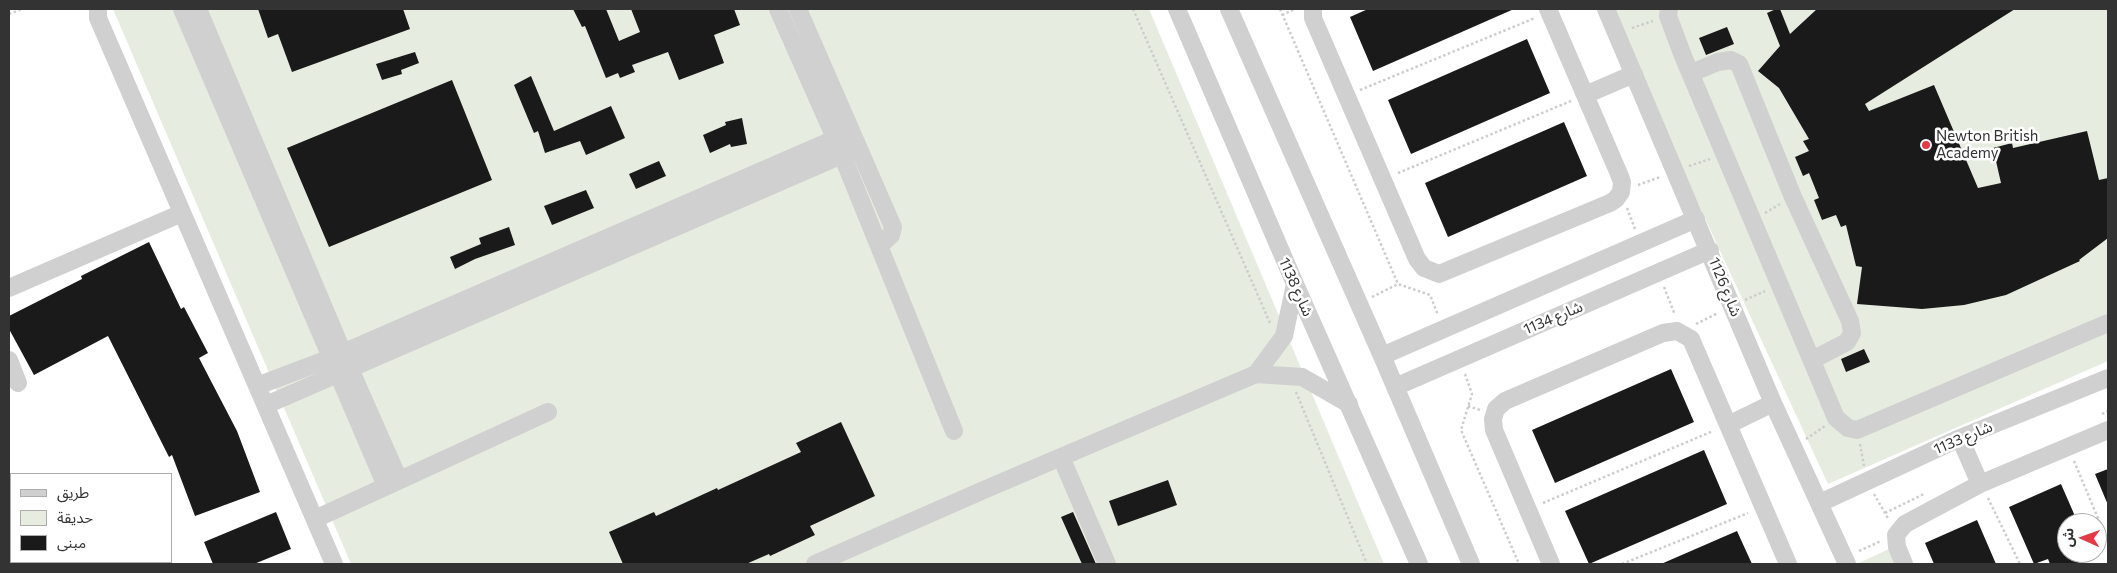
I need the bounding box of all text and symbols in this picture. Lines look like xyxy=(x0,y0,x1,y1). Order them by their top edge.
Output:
place label: Newton British Academy xyxy=(1936,127,2038,162)
marker: Newton British Academy xyxy=(1920,139,1932,151)
street label: شارع 1138 xyxy=(1275,255,1317,319)
street label: شارع 1126 xyxy=(1705,255,1745,319)
street label: شارع 1134 xyxy=(1521,298,1585,338)
street label: شارع 1133 xyxy=(1931,418,1995,458)
legend xyxy=(10,473,172,563)
text: طريق xyxy=(57,483,89,501)
text: حديقة xyxy=(57,508,93,526)
north arrow xyxy=(2057,513,2107,563)
text: ش xyxy=(2059,528,2076,547)
text: مبنى xyxy=(57,533,86,551)

